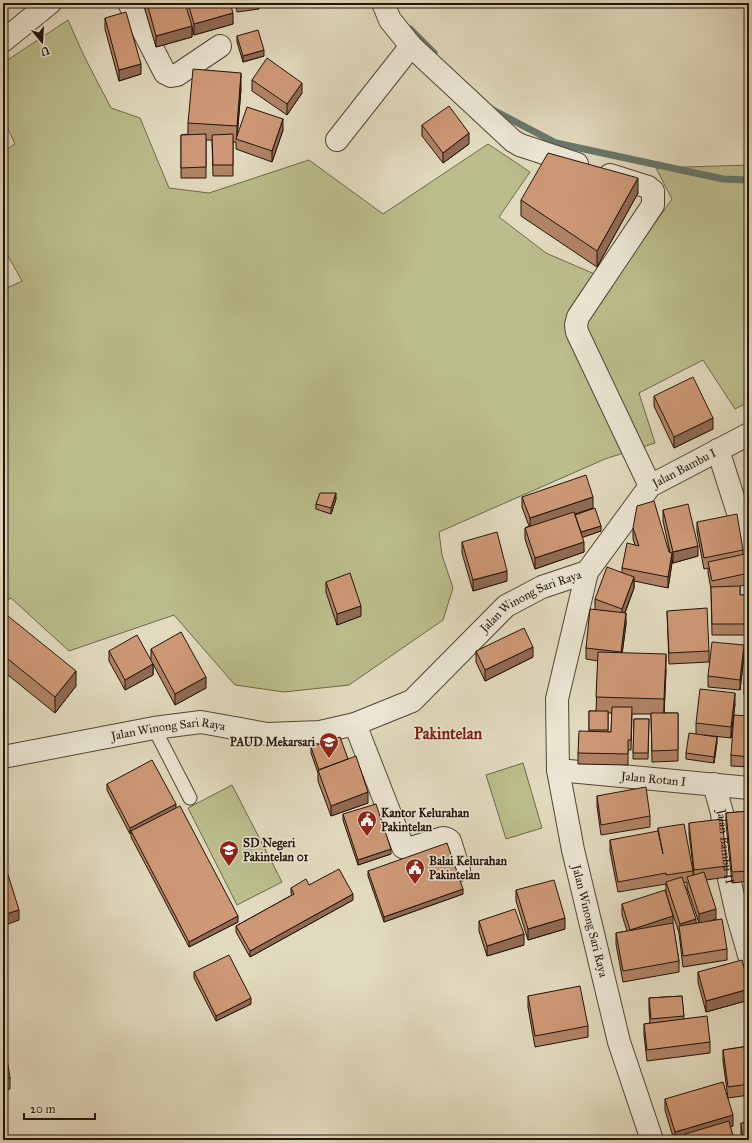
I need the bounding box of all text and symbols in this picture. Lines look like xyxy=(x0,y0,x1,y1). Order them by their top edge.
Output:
north arrow xyxy=(22,22,62,62)
text: U xyxy=(38,44,51,59)
street label: Jalan Bambu I xyxy=(648,446,718,492)
street label: Jalan Winong Sari Raya xyxy=(476,567,584,637)
street label: Jalan Winong Sari Raya xyxy=(108,715,227,744)
district label: Pakintelan xyxy=(414,724,482,743)
school or university icon: PAUD Mekarsari xyxy=(318,731,340,759)
place label: PAUD Mekarsari xyxy=(230,735,316,749)
street label: Jalan Rotan I xyxy=(618,769,687,789)
place label: Kantor Kelurahan Pakintelan xyxy=(381,806,470,834)
street label: Jalan Bambu II xyxy=(713,806,737,886)
public building icon: Kantor Kelurahan Pakintelan xyxy=(356,809,378,837)
place label: SD Negeri Pakintelan 01 xyxy=(243,836,309,864)
school or university icon: SD Negeri Pakintelan 01 xyxy=(218,839,240,867)
place label: Balai Kelurahan Pakintelan xyxy=(429,854,507,882)
public building icon: Balai Kelurahan Pakintelan xyxy=(404,857,426,885)
street label: Jalan Winong Sari Raya xyxy=(568,861,611,980)
scale bar xyxy=(24,1095,95,1121)
text: 20 m xyxy=(30,1102,56,1116)

